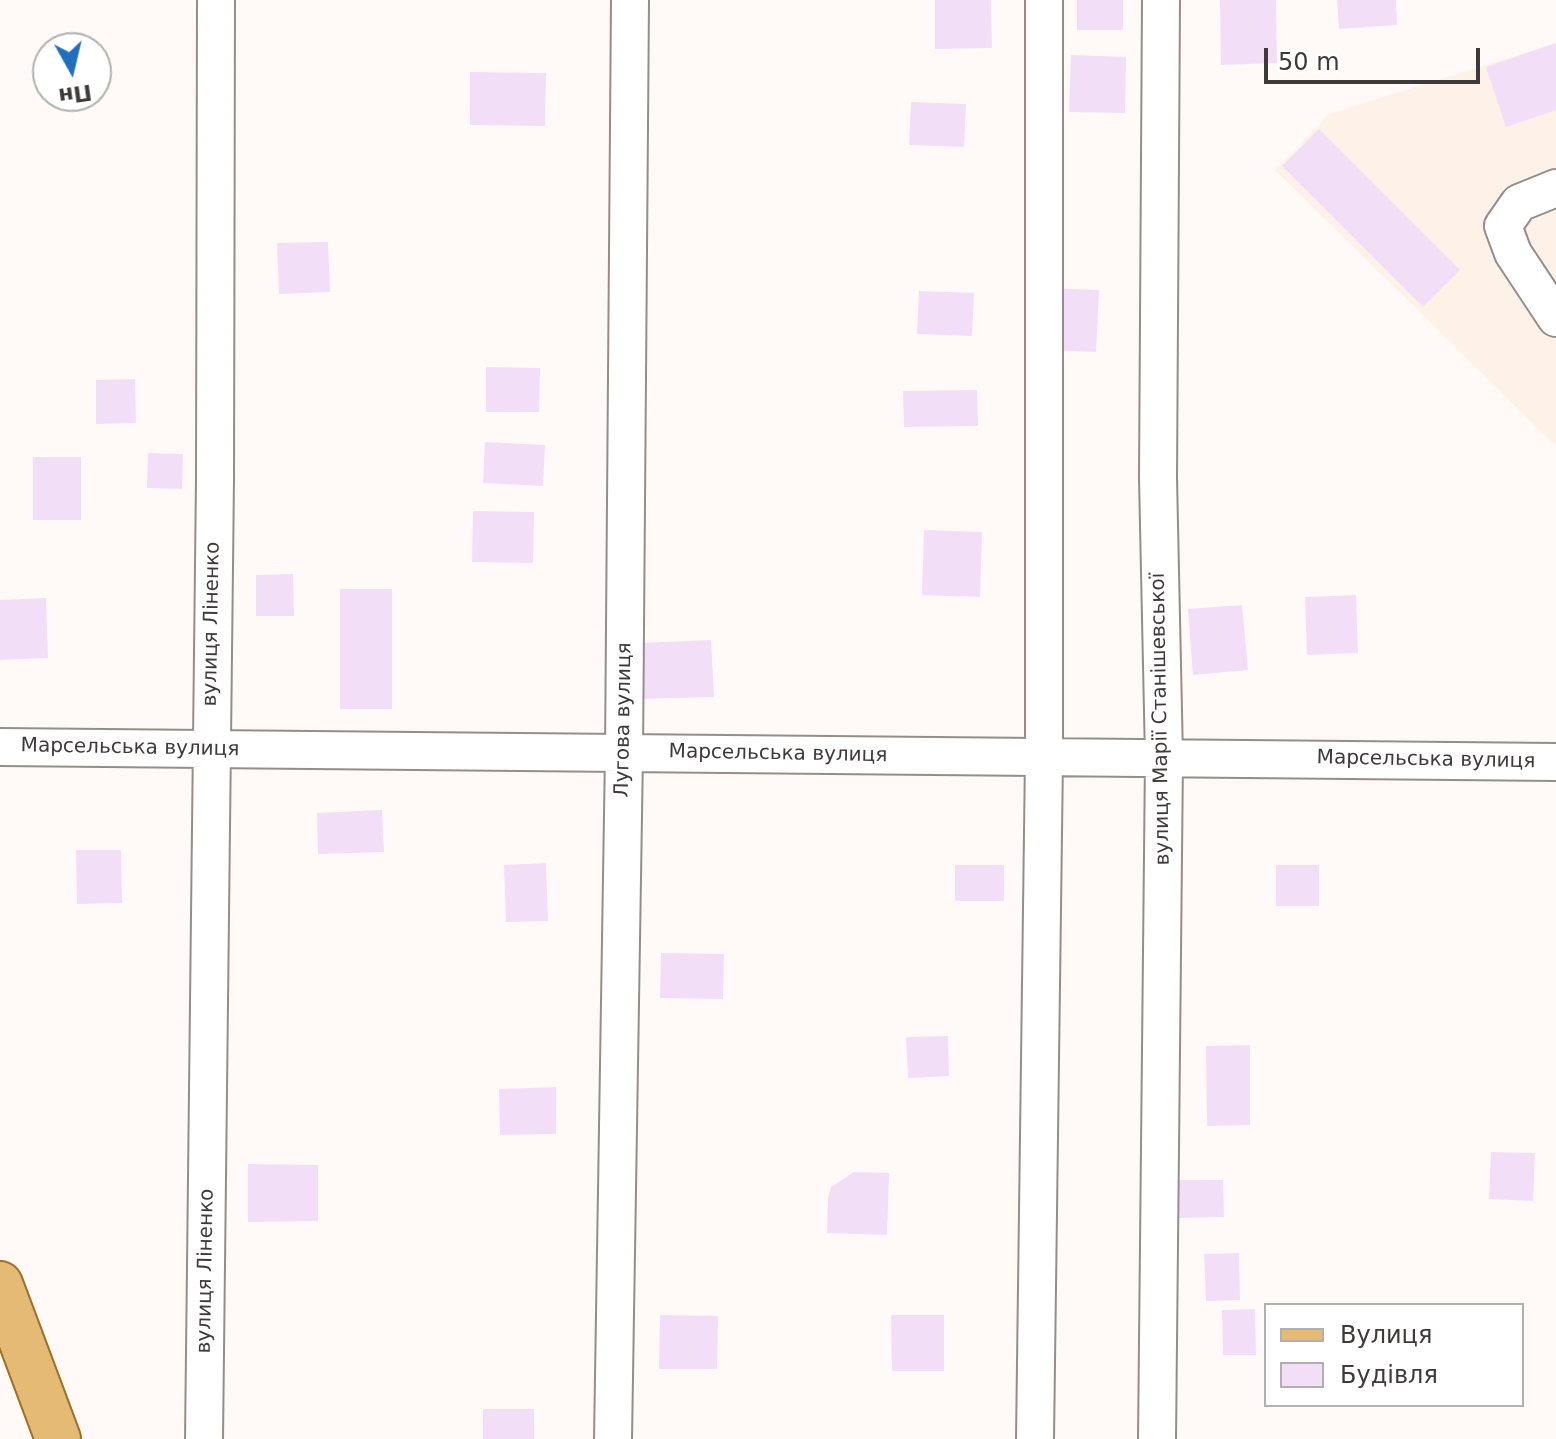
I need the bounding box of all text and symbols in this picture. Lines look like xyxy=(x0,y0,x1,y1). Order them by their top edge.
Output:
north arrow xyxy=(32,32,112,112)
scale bar xyxy=(1268,32,1484,82)
text: 50 m xyxy=(1278,48,1340,76)
text: Пн xyxy=(57,80,94,109)
street label: вулиця Ліненко xyxy=(199,541,225,707)
street label: вулиця Марії Станішевської xyxy=(1146,572,1176,866)
street label: Лугова вулиця xyxy=(611,642,637,798)
street label: Марсельська вулиця xyxy=(21,734,239,762)
street label: Марсельська вулиця xyxy=(669,740,887,768)
street label: Марсельська вулиця xyxy=(1317,746,1535,774)
street label: вулиця Ліненко xyxy=(193,1188,219,1354)
legend xyxy=(1264,1303,1524,1407)
text: Вулиця xyxy=(1340,1321,1432,1349)
text: Будівля xyxy=(1340,1361,1438,1389)

